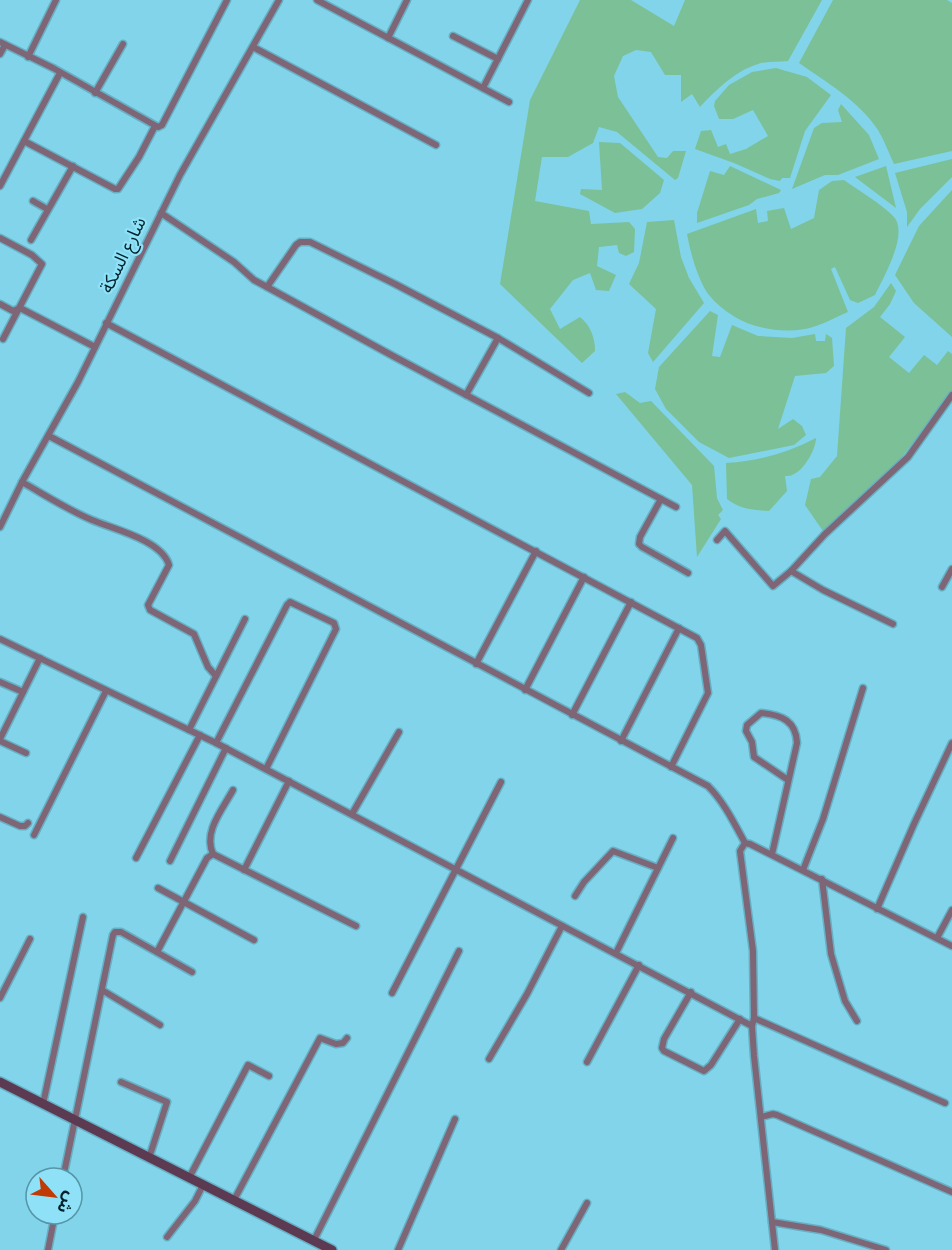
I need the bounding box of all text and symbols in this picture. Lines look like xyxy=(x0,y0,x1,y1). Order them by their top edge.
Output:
street label: شارع السكة xyxy=(94,213,154,298)
north arrow xyxy=(24,1166,84,1226)
text: ش xyxy=(53,1189,81,1217)

